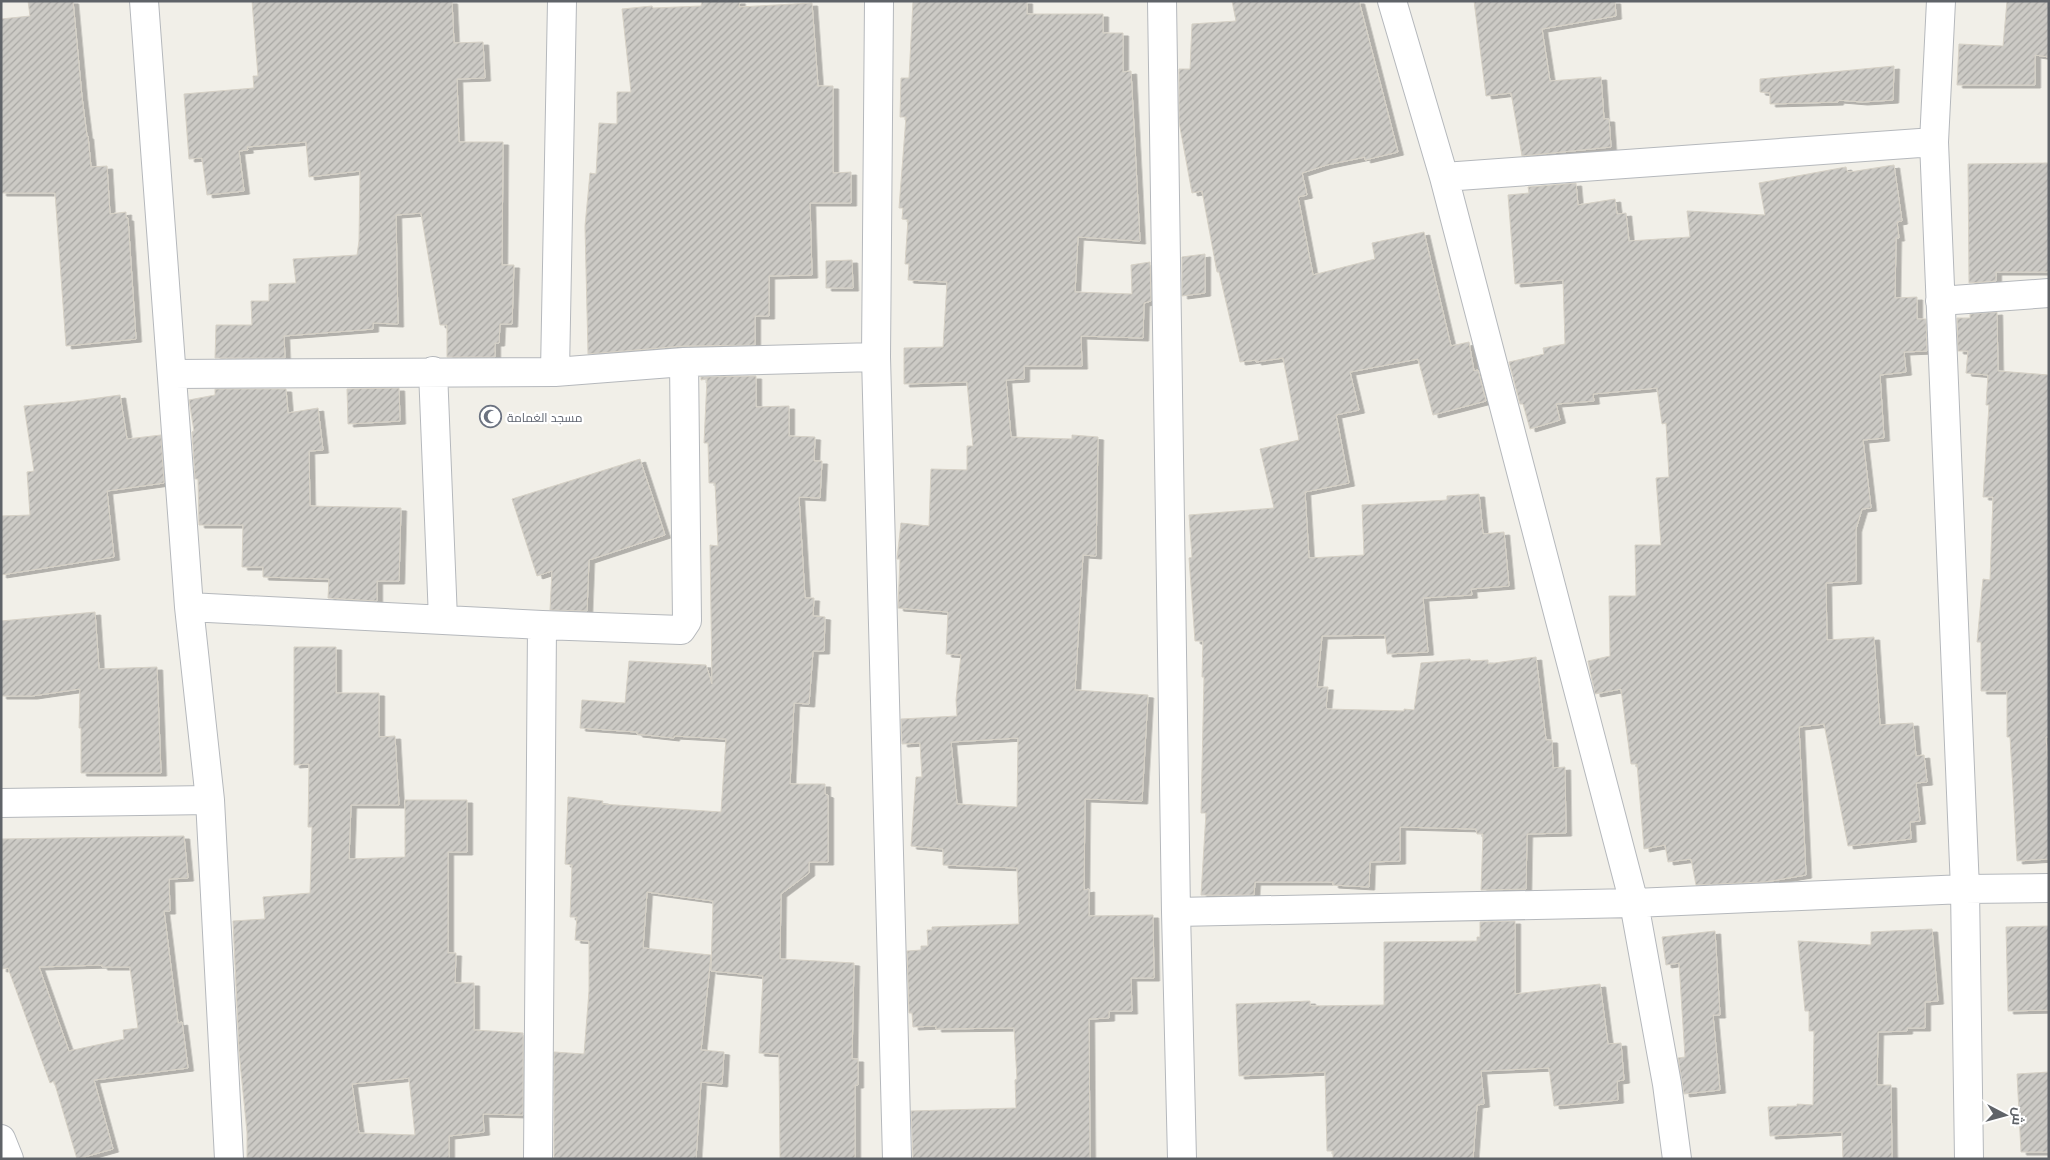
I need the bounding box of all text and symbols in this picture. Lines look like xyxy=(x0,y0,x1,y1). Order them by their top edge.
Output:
mosque icon: مسجد الغمامة xyxy=(479,405,503,429)
place label: مسجد الغمامة xyxy=(507,410,582,425)
north arrow xyxy=(1980,1090,2030,1140)
text: ش xyxy=(2008,1106,2028,1126)

